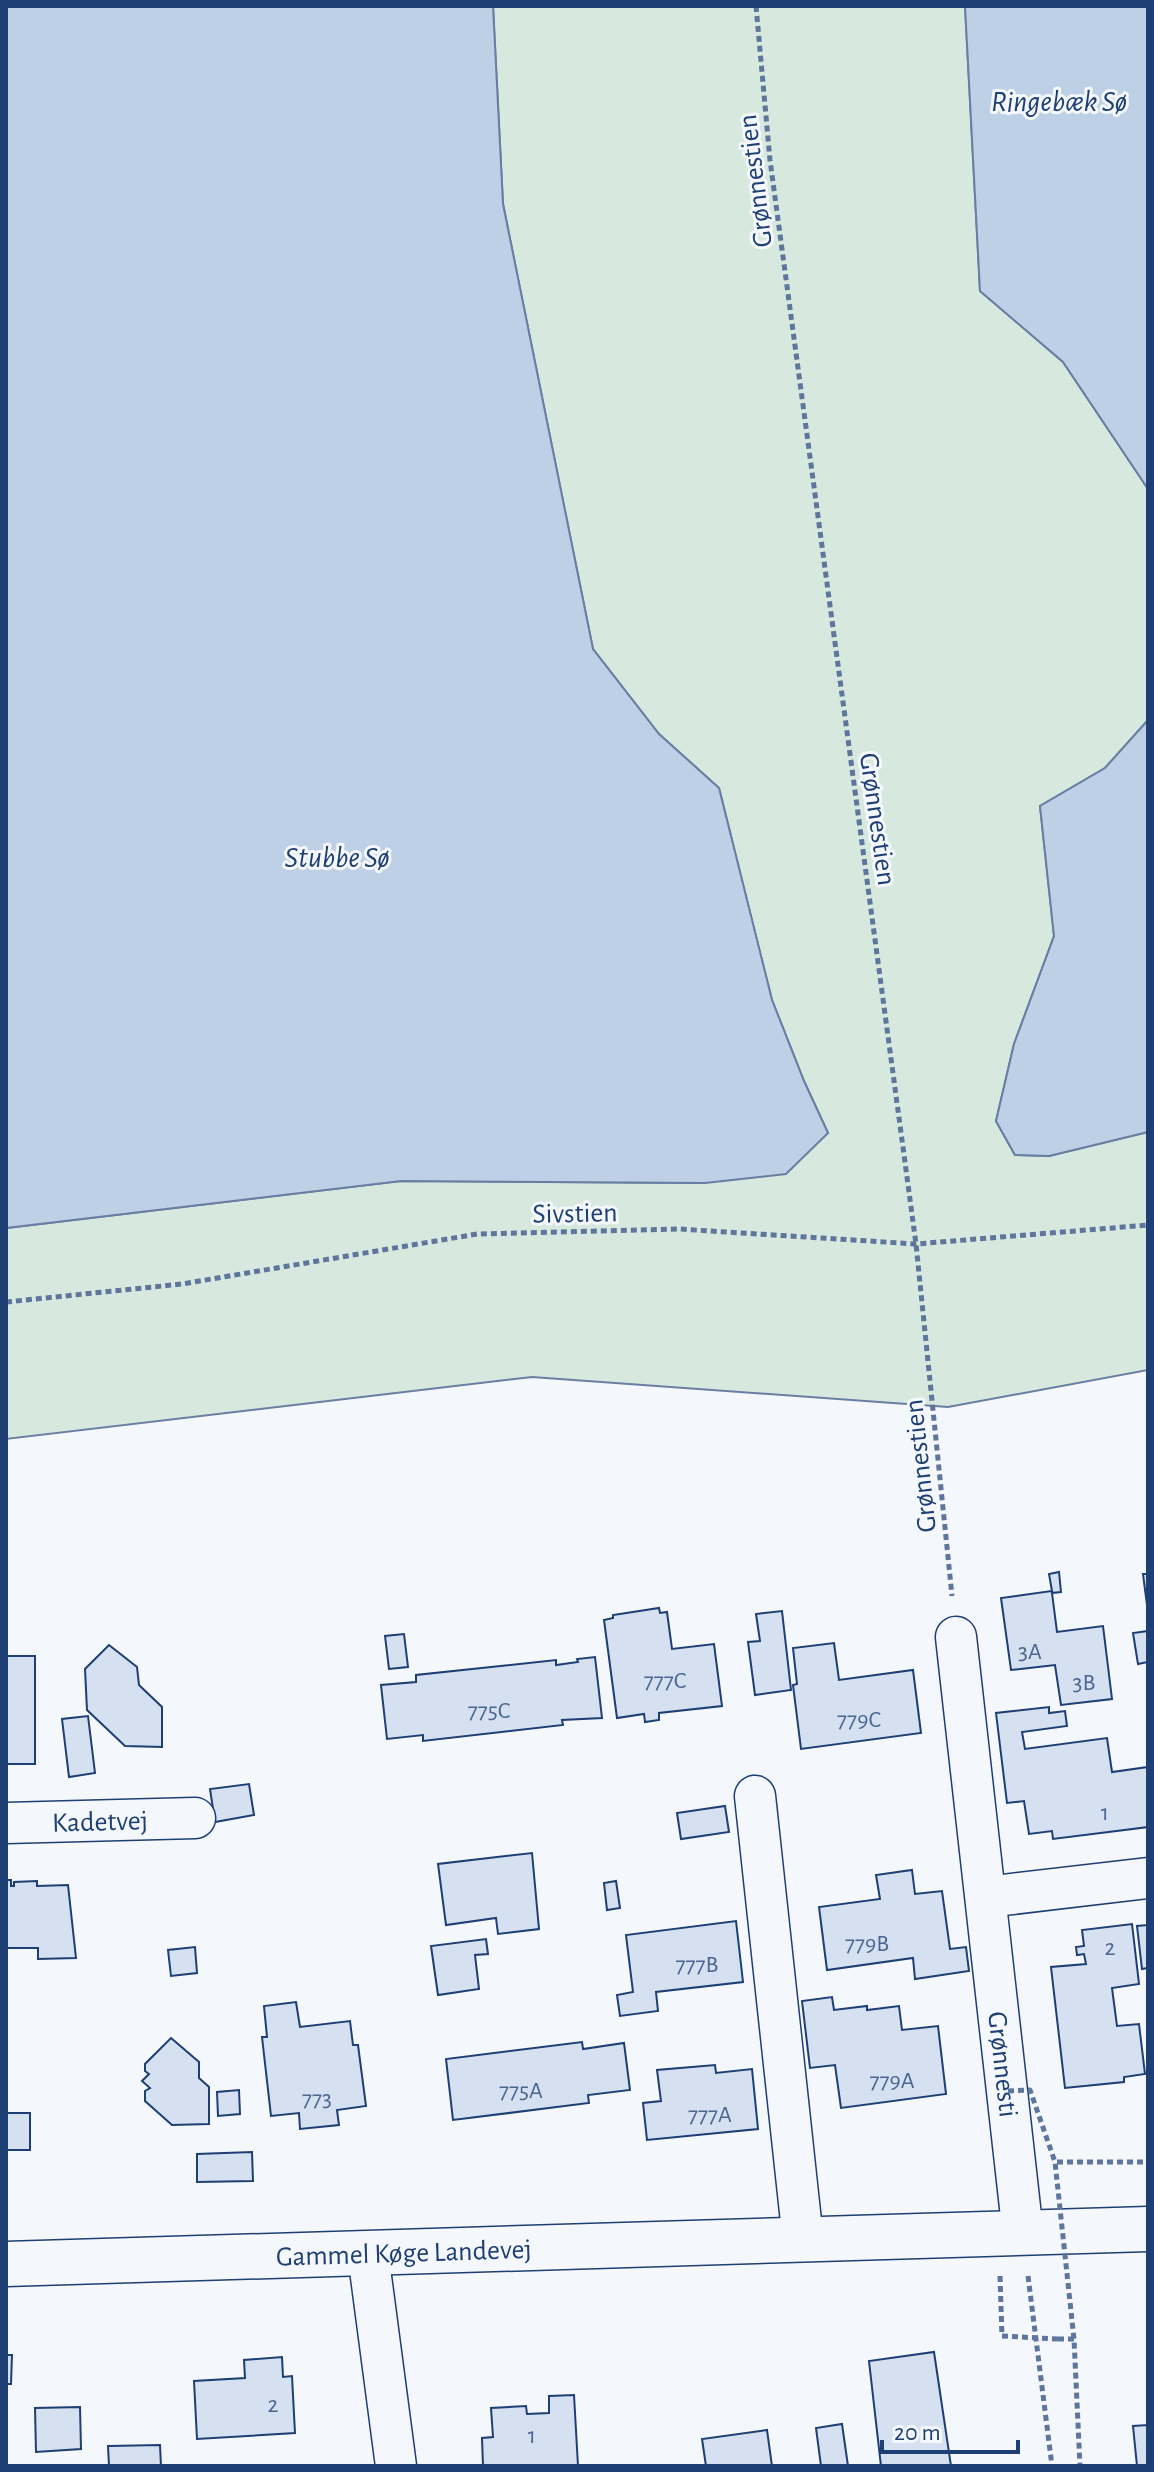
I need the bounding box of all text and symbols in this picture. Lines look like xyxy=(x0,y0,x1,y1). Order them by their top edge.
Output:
water label: Ringebæk Sø xyxy=(991,87,1127,117)
street label: Grønnestien xyxy=(734,113,778,249)
street label: Grønnestien xyxy=(854,751,900,887)
water label: Stubbe Sø xyxy=(284,843,390,873)
street label: Sivstien xyxy=(532,1199,618,1229)
street label: Grønnestien xyxy=(900,1398,942,1534)
house number: 3A xyxy=(1018,1640,1042,1664)
house number: 777C xyxy=(644,1669,686,1693)
house number: 3B xyxy=(1073,1671,1095,1695)
house number: 775C xyxy=(468,1699,510,1723)
house number: 779C xyxy=(837,1708,881,1732)
house number: 1 xyxy=(1101,1801,1109,1825)
street label: Kadetvej xyxy=(52,1807,148,1838)
house number: 779B xyxy=(845,1932,889,1956)
house number: 2 xyxy=(1105,1936,1116,1960)
house number: 777B xyxy=(676,1953,718,1977)
street label: Grønnesti xyxy=(982,2010,1022,2119)
house number: 779A xyxy=(869,2069,915,2093)
house number: 775A xyxy=(499,2079,543,2103)
house number: 773 xyxy=(302,2087,332,2111)
house number: 777A xyxy=(688,2103,732,2127)
street label: Gammel Køge Landevej xyxy=(276,2236,532,2272)
house number: 2 xyxy=(268,2393,279,2417)
scale bar xyxy=(882,2404,1018,2454)
text: 20 m xyxy=(894,2421,941,2445)
house number: 1 xyxy=(528,2424,536,2448)

